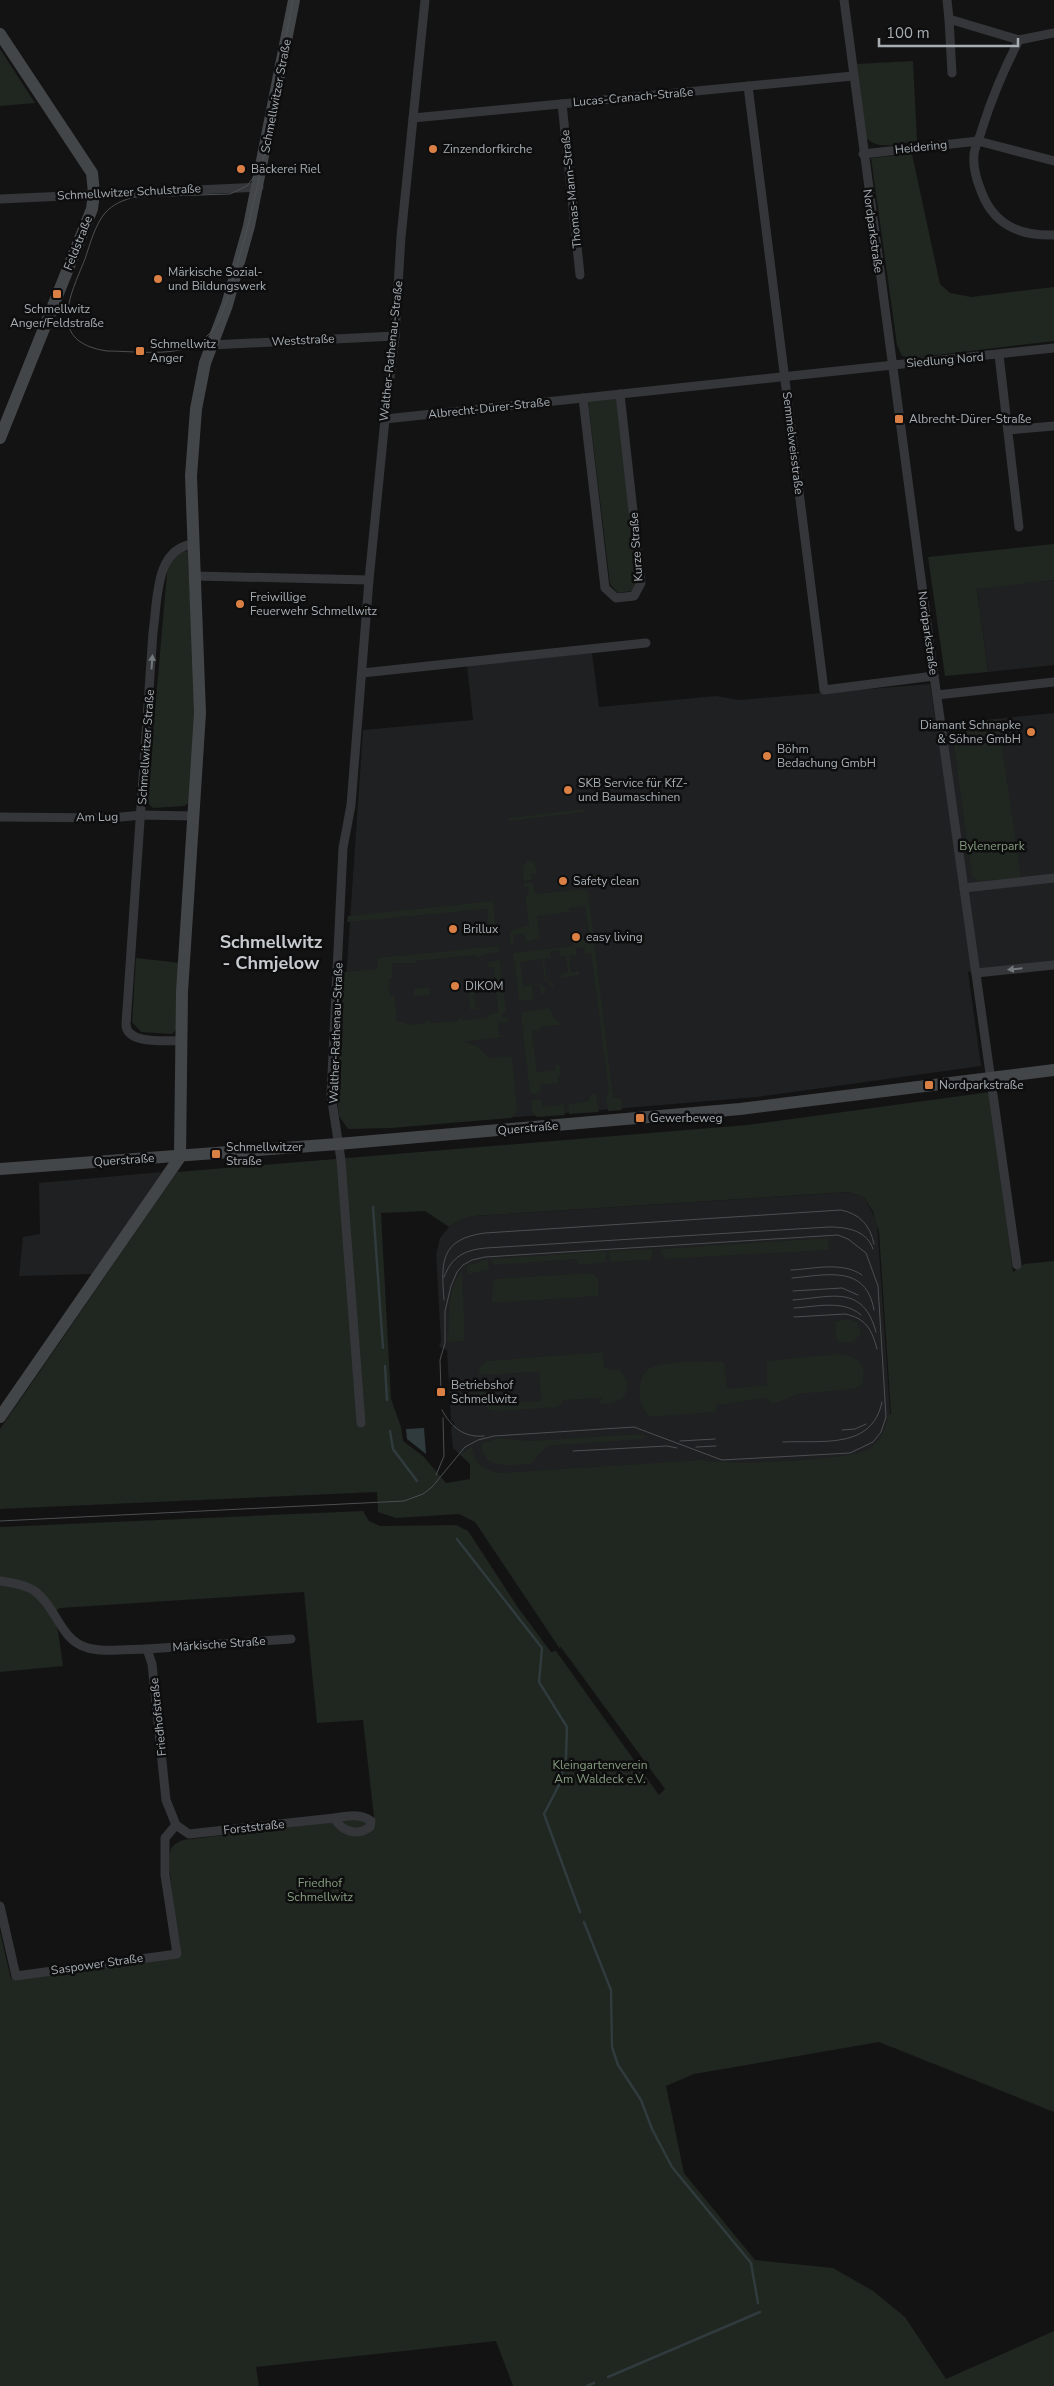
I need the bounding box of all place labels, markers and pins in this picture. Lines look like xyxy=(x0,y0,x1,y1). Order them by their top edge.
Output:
place label: Zinzendorfkirche xyxy=(443,141,532,157)
marker: Zinzendorfkirche xyxy=(427,143,439,155)
place label: Bäckerei Riel xyxy=(251,161,321,177)
marker: Bäckerei Riel xyxy=(235,163,247,175)
place label: Märkische Sozial- und Bildungswerk xyxy=(168,264,267,294)
marker: Märkische Sozial- und Bildungswerk xyxy=(152,273,164,285)
marker: Schmellwitz Anger/Feldstraße xyxy=(51,288,63,300)
place label: Schmellwitz Anger/Feldstraße xyxy=(10,301,104,331)
place label: Schmellwitz Anger xyxy=(150,336,216,366)
marker: Schmellwitz Anger xyxy=(134,345,146,357)
place label: Albrecht-Dürer-Straße xyxy=(909,411,1031,427)
marker: Albrecht-Dürer-Straße xyxy=(893,413,905,425)
place label: Freiwillige Feuerwehr Schmellwitz xyxy=(250,589,378,619)
marker: Freiwillige Feuerwehr Schmellwitz xyxy=(234,598,246,610)
place label: Diamant Schnapke & Söhne GmbH xyxy=(920,717,1021,747)
marker: Diamant Schnapke & Söhne GmbH xyxy=(1025,726,1037,738)
place label: Böhm Bedachung GmbH xyxy=(777,741,876,771)
marker: Böhm Bedachung GmbH xyxy=(761,750,773,762)
place label: SKB Service für KfZ- und Baumaschinen xyxy=(578,775,688,805)
marker: SKB Service für KfZ- und Baumaschinen xyxy=(562,784,574,796)
place label: Safety clean xyxy=(573,873,639,889)
marker: Safety clean xyxy=(557,875,569,887)
place label: Brillux xyxy=(463,921,499,937)
marker: Brillux xyxy=(447,923,459,935)
place label: easy living xyxy=(586,929,643,945)
marker: easy living xyxy=(570,931,582,943)
place label: DIKOM xyxy=(465,978,504,994)
marker: DIKOM xyxy=(449,980,461,992)
place label: Nordparkstraße xyxy=(939,1077,1024,1093)
marker: Nordparkstraße xyxy=(923,1079,935,1091)
place label: Gewerbeweg xyxy=(650,1110,722,1126)
marker: Gewerbeweg xyxy=(634,1112,646,1124)
place label: Schmellwitzer Straße xyxy=(226,1139,303,1169)
marker: Schmellwitzer Straße xyxy=(210,1148,222,1160)
place label: Betriebshof Schmellwitz xyxy=(451,1377,517,1407)
marker: Betriebshof Schmellwitz xyxy=(435,1386,447,1398)

